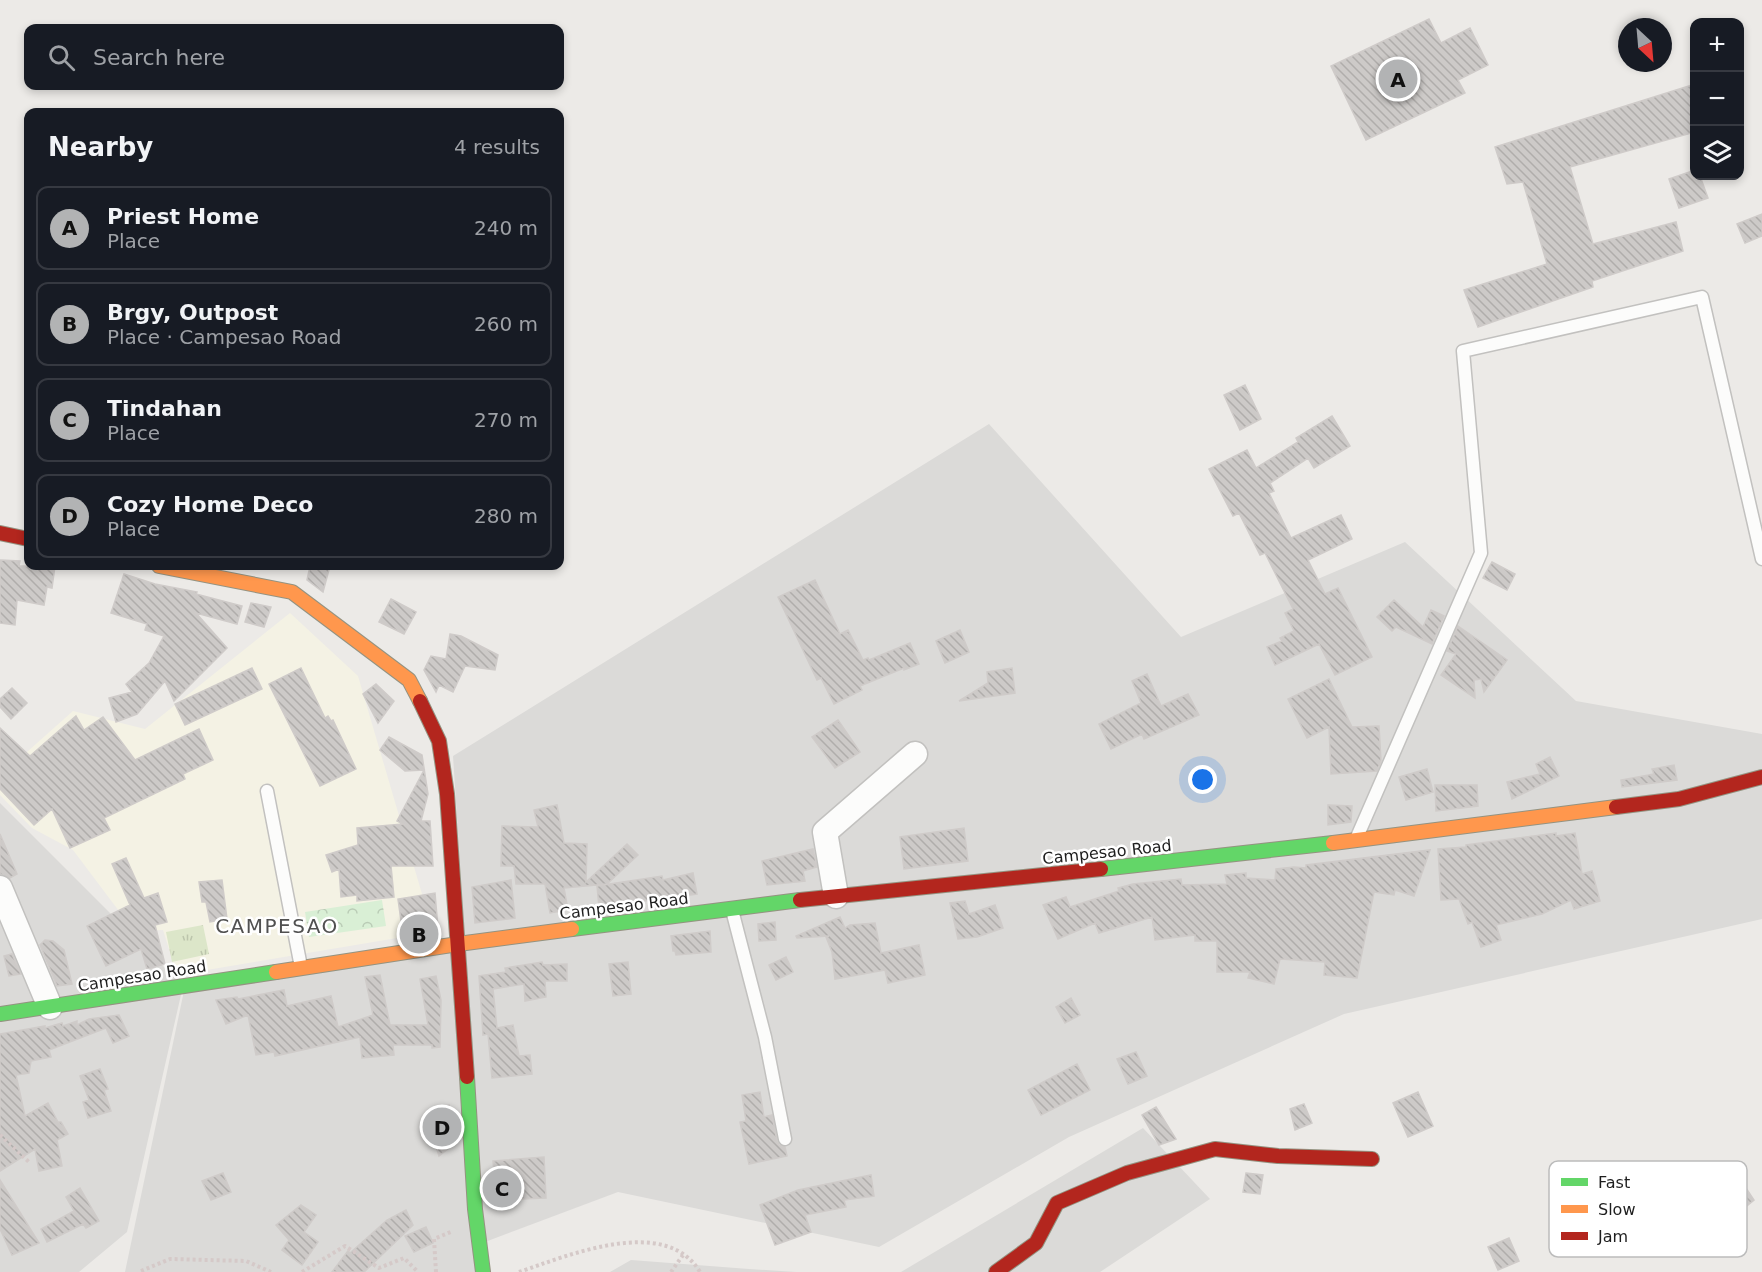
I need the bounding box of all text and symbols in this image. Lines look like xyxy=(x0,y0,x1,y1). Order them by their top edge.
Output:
north arrow xyxy=(1618,18,1672,72)
map controls xyxy=(1690,18,1744,180)
button: + xyxy=(1690,18,1744,72)
search box xyxy=(24,24,564,90)
icon: search xyxy=(45,41,78,74)
text: Search here xyxy=(93,45,225,70)
pin: A xyxy=(1378,56,1418,101)
button: − xyxy=(1690,72,1744,126)
button: layers xyxy=(1690,126,1744,180)
text: Nearby xyxy=(48,132,153,162)
text: 4 results xyxy=(454,135,540,159)
text: Priest Home xyxy=(107,204,259,229)
text: A xyxy=(62,216,77,240)
text: 240 m xyxy=(474,216,538,240)
text: Place xyxy=(107,229,160,253)
text: Brgy, Outpost xyxy=(107,300,278,325)
text: B xyxy=(62,312,77,336)
text: 260 m xyxy=(474,312,538,336)
text: Place · Campesao Road xyxy=(107,325,341,349)
text: Tindahan xyxy=(107,396,222,421)
text: C xyxy=(62,408,77,432)
text: 270 m xyxy=(474,408,538,432)
text: Place xyxy=(107,421,160,445)
text: Cozy Home Deco xyxy=(107,492,313,517)
text: D xyxy=(61,504,78,528)
text: 280 m xyxy=(474,504,538,528)
text: Place xyxy=(107,517,160,541)
your location xyxy=(1188,765,1217,794)
street label: Campesao Road xyxy=(1041,836,1173,868)
street label: Campesao Road xyxy=(558,889,690,923)
pin: B xyxy=(400,912,438,956)
district label: CAMPESAO xyxy=(215,914,339,938)
street label: Campesao Road xyxy=(76,956,208,996)
pin: D xyxy=(422,1104,462,1150)
legend xyxy=(1549,1161,1747,1257)
pin: C xyxy=(482,1166,522,1210)
text: Fast xyxy=(1598,1173,1630,1192)
text: Slow xyxy=(1598,1200,1635,1219)
text: Jam xyxy=(1597,1227,1628,1246)

